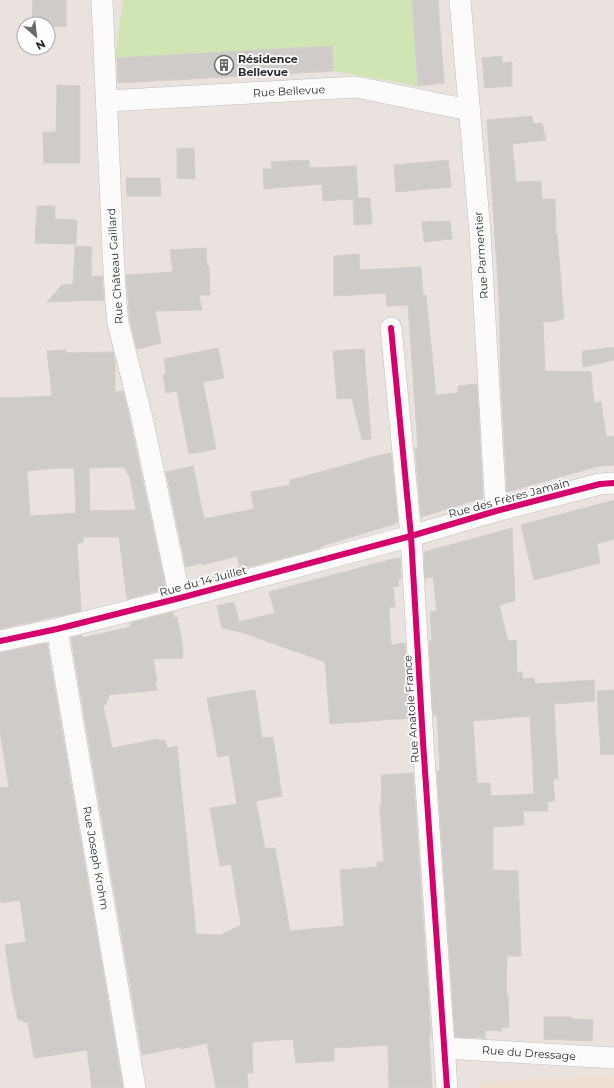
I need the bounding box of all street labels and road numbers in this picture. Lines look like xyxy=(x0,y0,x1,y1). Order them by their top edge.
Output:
street label: Rue Bellevue xyxy=(253,82,326,100)
street label: Rue Château Gaillard xyxy=(104,208,126,324)
street label: Rue Parmentier xyxy=(471,211,491,299)
street label: Rue des Frères Jamain xyxy=(447,475,571,521)
street label: Rue du 14 Juillet xyxy=(158,563,249,599)
street label: Rue Anatole France xyxy=(400,654,422,763)
street label: Rue Joseph Krohm xyxy=(80,805,112,911)
street label: Rue du Dressage xyxy=(482,1043,577,1063)

